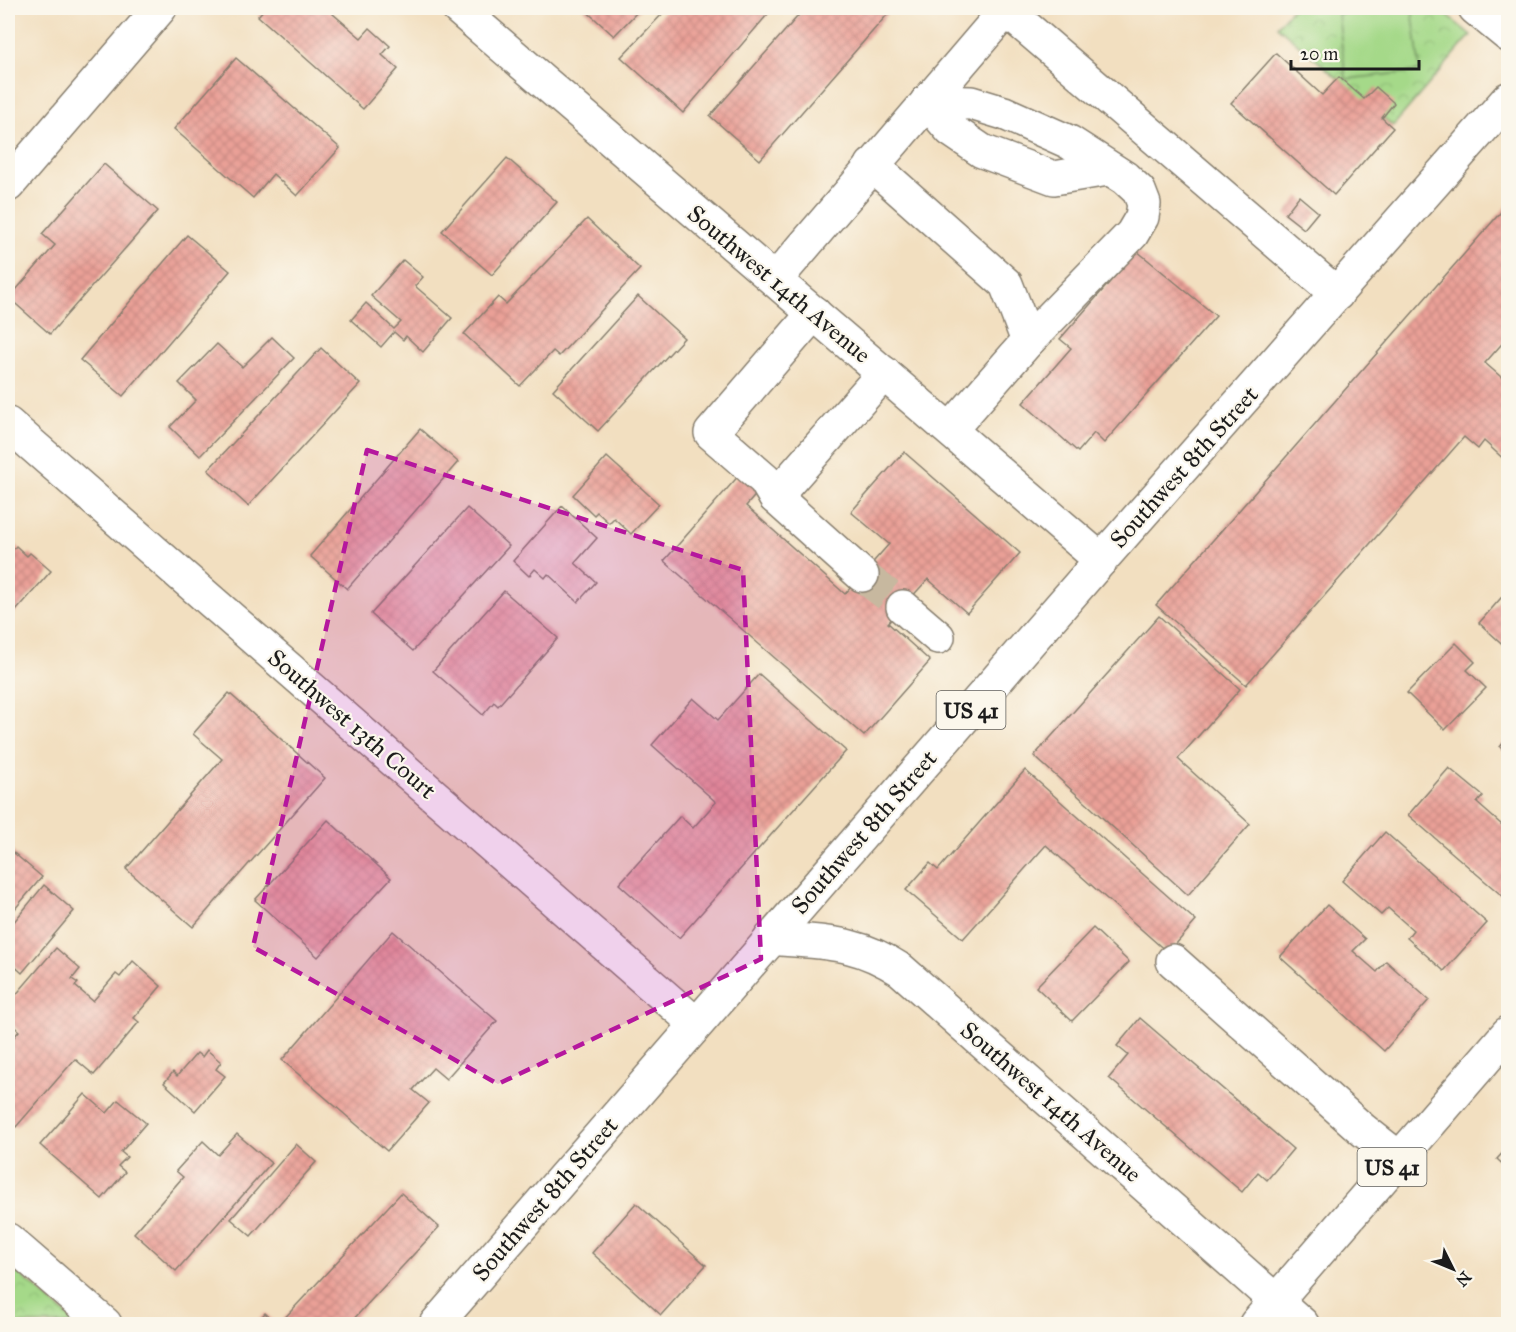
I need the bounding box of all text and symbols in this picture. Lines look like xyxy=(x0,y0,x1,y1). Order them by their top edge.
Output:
scale bar xyxy=(1291,33,1418,71)
text: 20 m xyxy=(1300,43,1338,65)
street label: Southwest 14th Avenue xyxy=(681,198,877,370)
street label: Southwest 8th Street xyxy=(1103,379,1265,554)
street label: Southwest 13th Court xyxy=(262,643,443,806)
road number: US 41 xyxy=(936,691,1006,729)
street label: Southwest 8th Street xyxy=(785,743,944,920)
street label: Southwest 14th Avenue xyxy=(954,1015,1148,1189)
street label: Southwest 8th Street xyxy=(466,1110,625,1287)
road number: US 41 xyxy=(1358,1148,1426,1186)
north arrow xyxy=(1423,1239,1483,1299)
text: N xyxy=(1452,1267,1475,1291)

